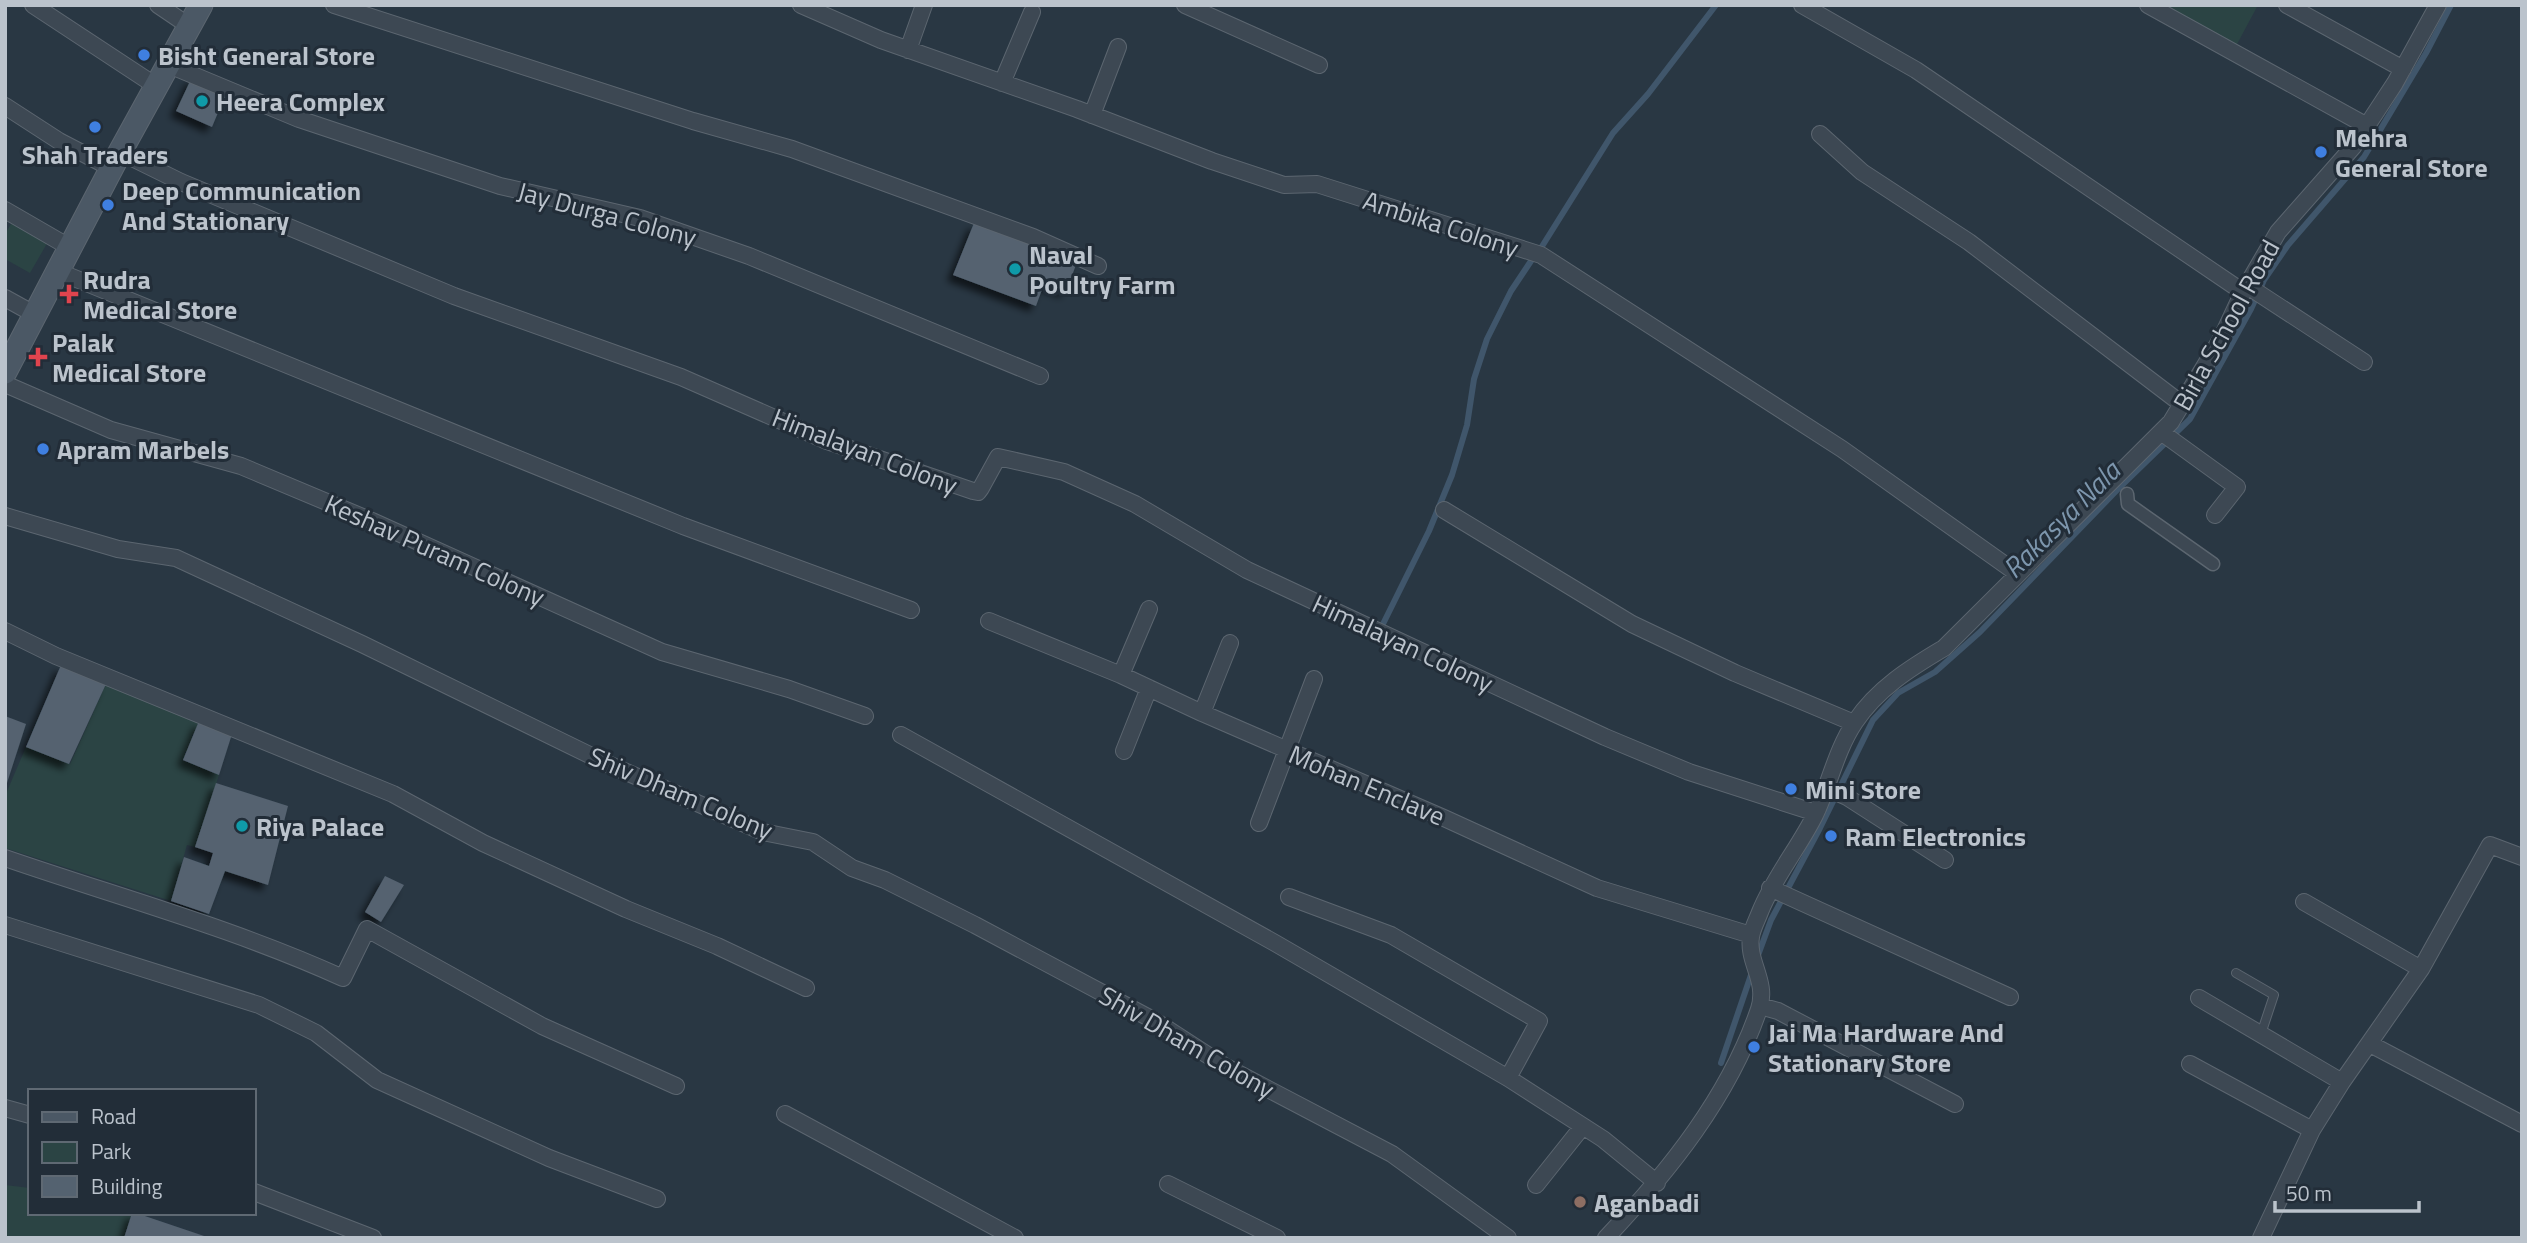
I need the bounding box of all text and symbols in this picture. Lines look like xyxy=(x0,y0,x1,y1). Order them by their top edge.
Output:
place label: Bisht General Store xyxy=(158,36,375,75)
marker: Bisht General Store xyxy=(136,47,152,63)
place label: Heera Complex xyxy=(216,82,385,121)
marker: Heera Complex xyxy=(194,93,210,109)
place label: Mehra General Store xyxy=(2335,118,2488,187)
marker: Shah Traders xyxy=(87,119,103,135)
place label: Shah Traders xyxy=(22,135,168,174)
marker: Mehra General Store xyxy=(2313,144,2329,160)
place label: Deep Communication And Stationary xyxy=(122,171,361,240)
street label: Jay Durga Colony xyxy=(513,171,701,257)
street label: Ambika Colony xyxy=(1358,181,1524,267)
marker: Deep Communication And Stationary xyxy=(100,197,116,213)
street label: Birla School Road xyxy=(2163,232,2289,418)
place label: Naval Poultry Farm xyxy=(1029,235,1176,304)
place label: Rudra Medical Store xyxy=(83,260,237,329)
marker: Naval Poultry Farm xyxy=(1007,261,1023,277)
marker: Rudra Medical Store xyxy=(61,286,77,302)
place label: Palak Medical Store xyxy=(52,323,206,392)
marker: Palak Medical Store xyxy=(30,349,46,365)
street label: Himalayan Colony xyxy=(767,398,963,504)
place label: Apram Marbels xyxy=(57,430,229,469)
marker: Apram Marbels xyxy=(35,441,51,457)
water label: Rakasya Nala xyxy=(1992,449,2131,588)
street label: Keshav Puram Colony xyxy=(319,484,551,616)
street label: Himalayan Colony xyxy=(1306,584,1500,702)
street label: Mohan Enclave xyxy=(1283,735,1451,835)
street label: Shiv Dham Colony xyxy=(583,737,779,849)
place label: Mini Store xyxy=(1805,770,1921,809)
marker: Mini Store xyxy=(1783,781,1799,797)
place label: Riya Palace xyxy=(256,807,384,846)
place label: Ram Electronics xyxy=(1845,817,2026,856)
marker: Riya Palace xyxy=(234,818,250,834)
marker: Ram Electronics xyxy=(1823,828,1839,844)
street label: Shiv Dham Colony xyxy=(1092,976,1282,1108)
place label: Jai Ma Hardware And Stationary Store xyxy=(1768,1013,2004,1082)
marker: Jai Ma Hardware And Stationary Store xyxy=(1746,1039,1762,1055)
legend xyxy=(28,1089,256,1215)
text: Road xyxy=(91,1100,136,1132)
text: Park xyxy=(91,1135,131,1167)
text: Building xyxy=(91,1170,163,1202)
scale bar xyxy=(2275,1170,2418,1214)
text: 50 m xyxy=(2286,1177,2332,1209)
place label: Aganbadi xyxy=(1594,1183,1699,1222)
marker: Aganbadi xyxy=(1572,1194,1588,1210)

